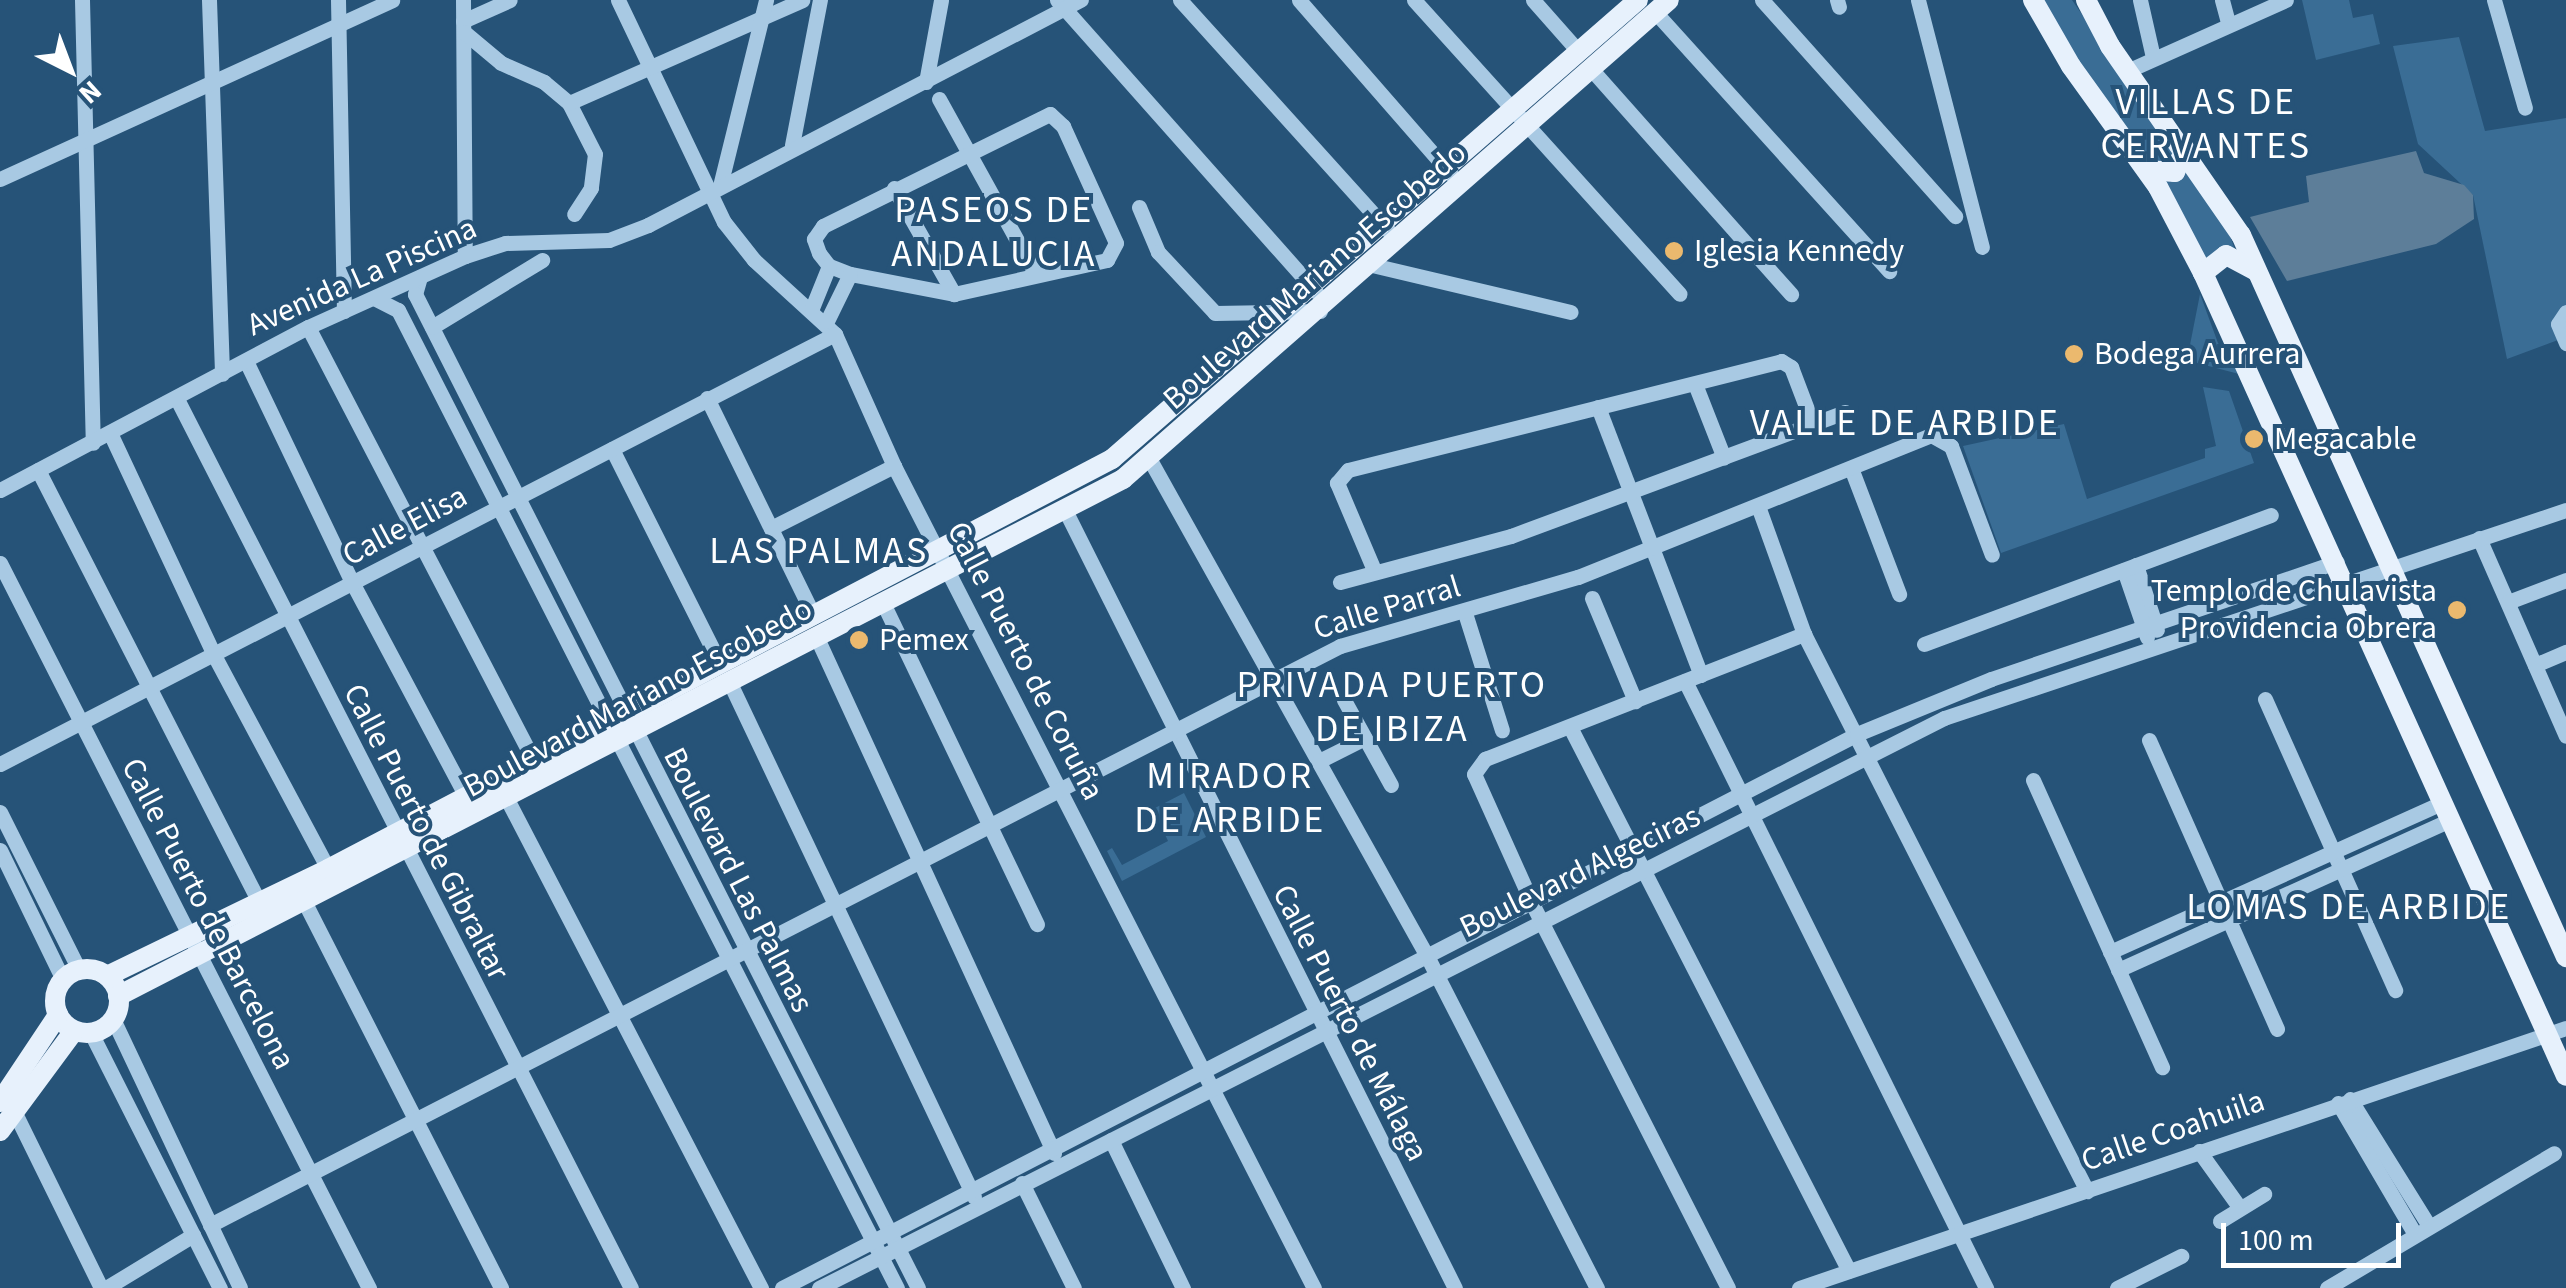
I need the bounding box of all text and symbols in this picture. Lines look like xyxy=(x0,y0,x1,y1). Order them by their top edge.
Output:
north arrow xyxy=(20,20,120,120)
text: N xyxy=(70,71,110,113)
district label: VILLAS DE CERVANTES xyxy=(2100,80,2312,170)
street label: Boulevard Mariano Escobedo xyxy=(1156,134,1474,418)
district label: PASEOS DE ANDALUCIA xyxy=(891,188,1097,278)
street label: Avenida La Piscina xyxy=(241,209,483,345)
place label: Iglesia Kennedy xyxy=(1694,232,1904,270)
marker: Iglesia Kennedy xyxy=(1663,240,1685,262)
place label: Bodega Aurrera xyxy=(2094,335,2300,373)
marker: Bodega Aurrera xyxy=(2063,343,2085,365)
district label: VALLE DE ARBIDE xyxy=(1750,401,2060,447)
place label: Megacable xyxy=(2274,420,2417,458)
marker: Megacable xyxy=(2243,428,2265,450)
street label: Calle Elisa xyxy=(336,477,474,575)
street label: Calle Puerto de Coruña xyxy=(938,515,1112,807)
district label: LAS PALMAS xyxy=(709,529,929,575)
street label: Calle Parral xyxy=(1309,567,1465,649)
place label: Templo de Chulavista Providencia Obrera xyxy=(2151,573,2437,648)
street label: Boulevard Mariano Escobedo xyxy=(457,590,819,806)
marker: Templo de Chulavista Providencia Obrera xyxy=(2446,599,2468,621)
place label: Pemex xyxy=(879,621,969,659)
marker: Pemex xyxy=(848,629,870,651)
district label: PRIVADA PUERTO DE IBIZA xyxy=(1237,663,1547,752)
street label: Calle Puerto de Gibraltar xyxy=(335,678,517,986)
street label: Boulevard Las Palmas xyxy=(655,741,821,1019)
street label: Calle Puerto de Barcelona xyxy=(113,752,303,1076)
district label: MIRADOR DE ARBIDE xyxy=(1134,754,1326,844)
street label: Boulevard Algeciras xyxy=(1454,797,1706,947)
street label: Calle Puerto de Málaga xyxy=(1264,878,1436,1168)
district label: LOMAS DE ARBIDE xyxy=(2186,885,2512,931)
street label: Calle Coahuila xyxy=(2076,1082,2270,1180)
scale bar xyxy=(2226,1203,2406,1265)
text: 100 m xyxy=(2238,1219,2314,1262)

